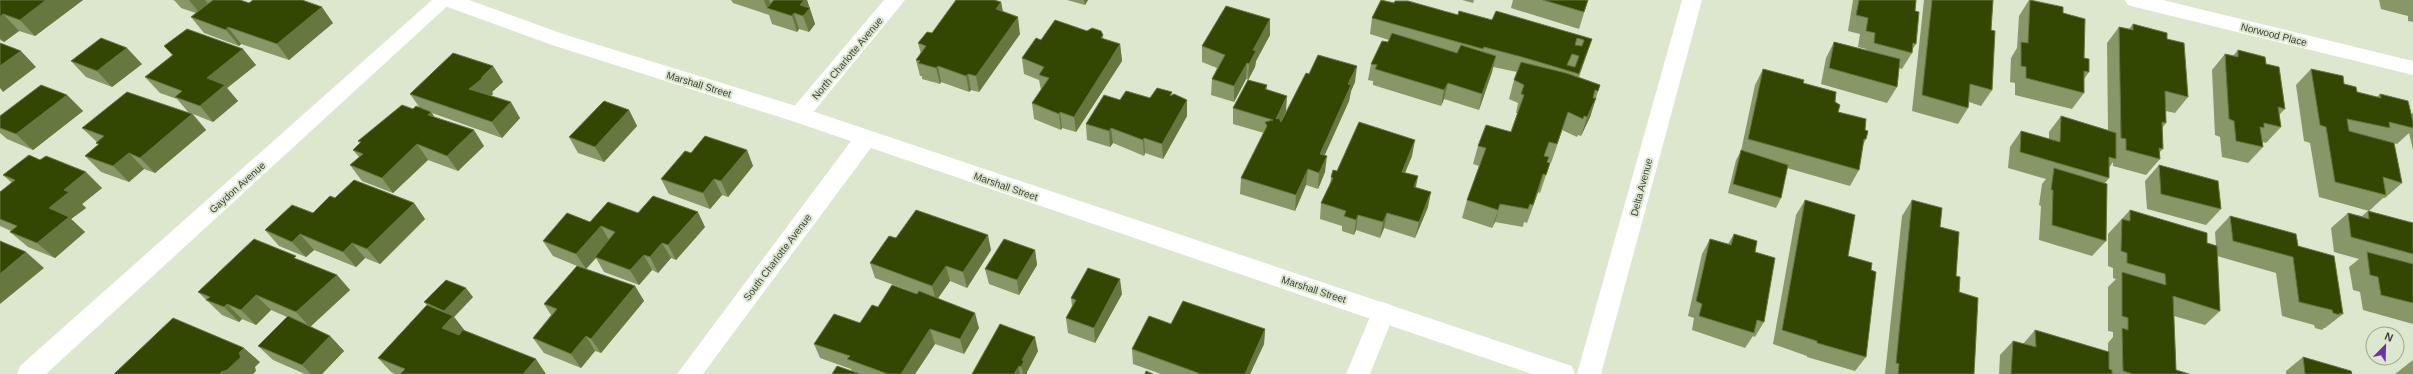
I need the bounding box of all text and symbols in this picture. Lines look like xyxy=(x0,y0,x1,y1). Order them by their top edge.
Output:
street label: North Charlotte Avenue xyxy=(810,15,885,102)
street label: Norwood Place xyxy=(2240,21,2309,48)
street label: Marshall Street xyxy=(665,69,733,100)
street label: Delta Avenue xyxy=(1628,157,1655,217)
street label: Gaydon Avenue xyxy=(207,159,268,215)
street label: Marshall Street xyxy=(972,170,1040,203)
street label: South Charlotte Avenue xyxy=(741,212,814,303)
street label: Marshall Street xyxy=(1280,274,1348,305)
north arrow xyxy=(2365,326,2405,366)
text: N xyxy=(2383,330,2395,344)

